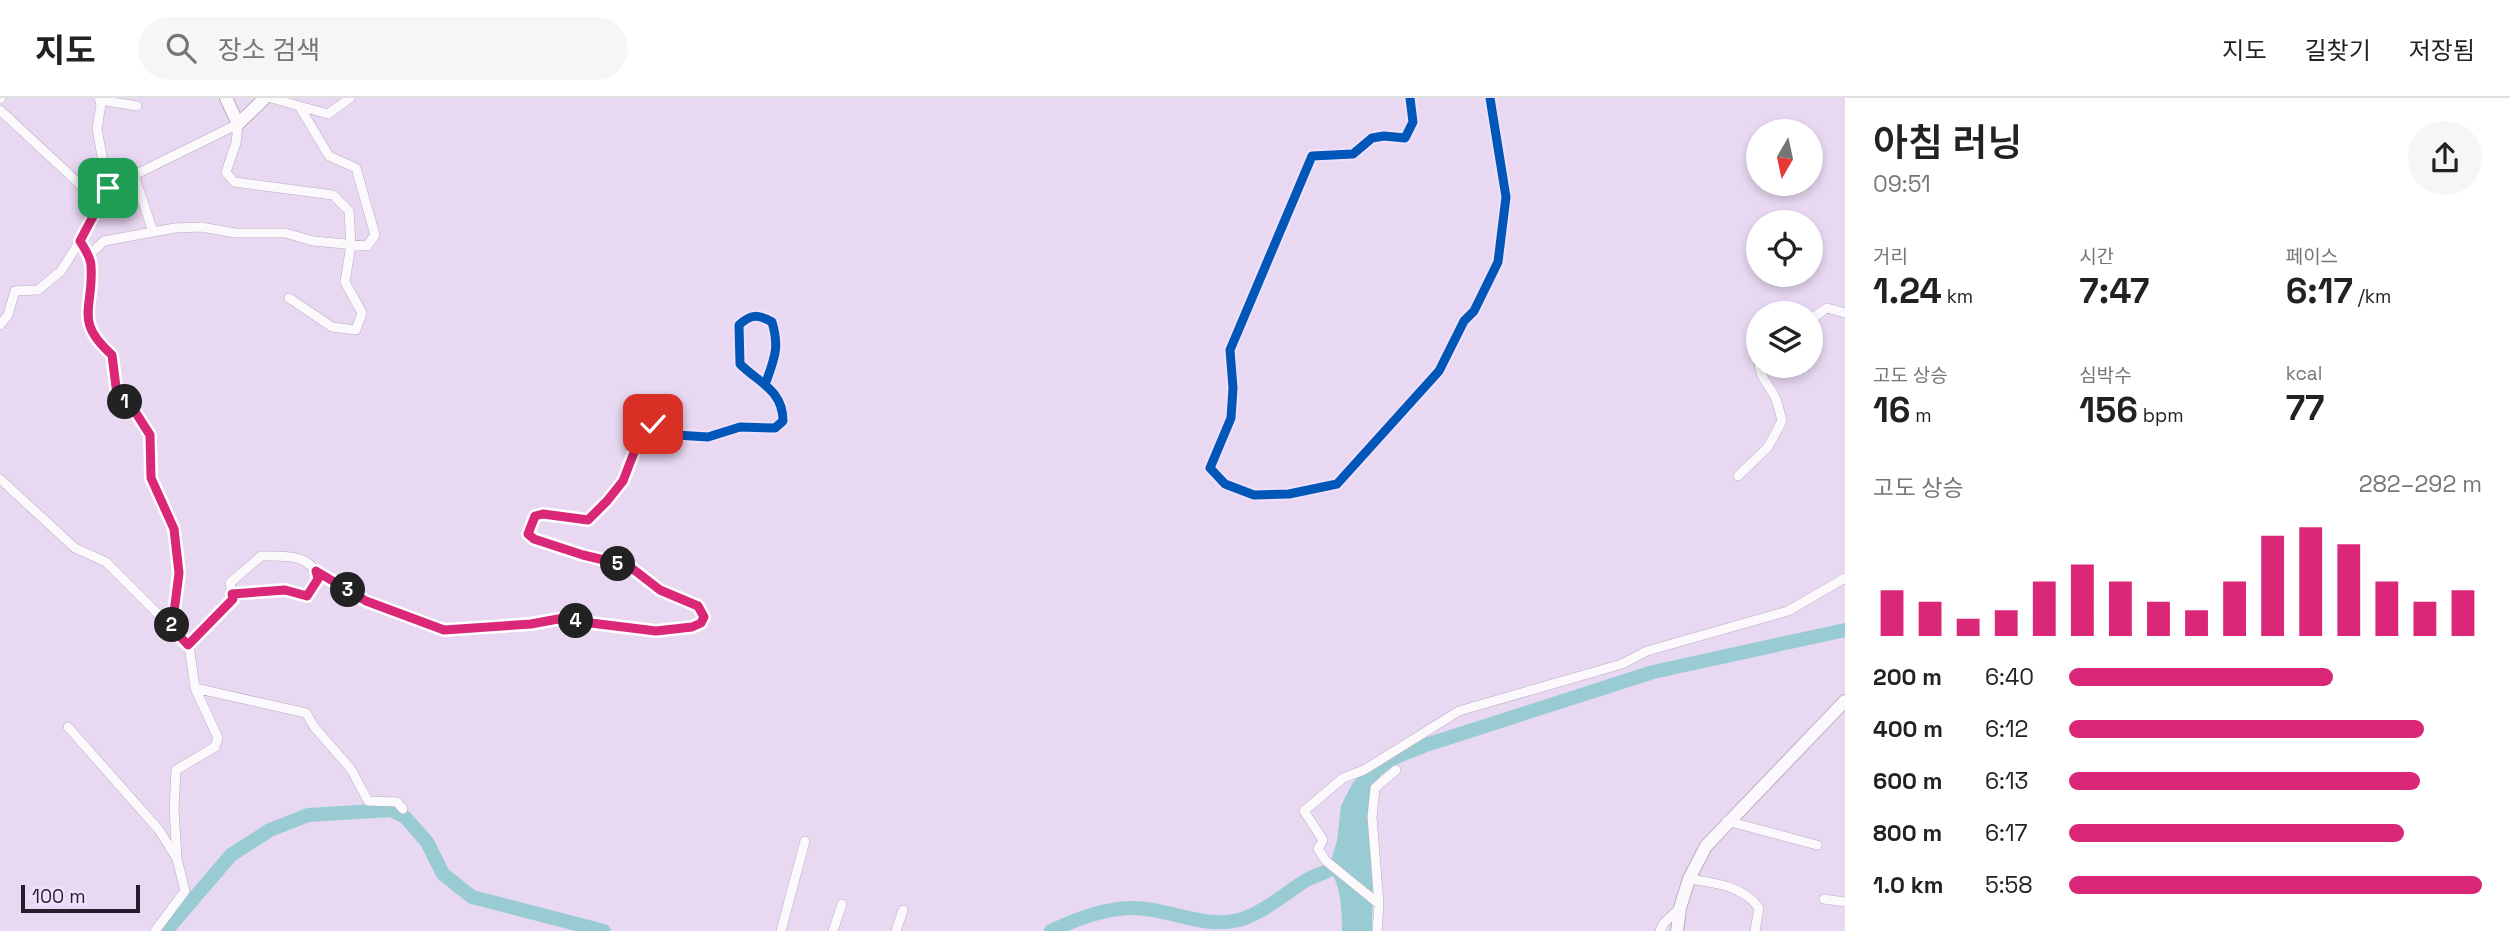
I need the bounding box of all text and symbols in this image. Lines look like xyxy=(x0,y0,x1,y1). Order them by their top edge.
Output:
search box xyxy=(138,17,628,80)
icon: search xyxy=(162,29,200,67)
text: 지도 xyxy=(35,30,96,72)
text: 장소 검색 xyxy=(218,33,320,67)
text: 지도 xyxy=(2222,35,2267,66)
text: 길찾기 xyxy=(2305,35,2371,66)
text: 저장됨 xyxy=(2409,35,2475,66)
north arrow xyxy=(1746,119,1824,196)
map controls xyxy=(1746,119,1823,378)
text: 아침 러닝 xyxy=(1873,119,2023,167)
button: share xyxy=(2408,121,2482,195)
pin xyxy=(78,158,138,218)
icon: arrive xyxy=(89,169,127,207)
text: 09:51 xyxy=(1873,169,1931,199)
button: locate xyxy=(1746,210,1823,287)
text: 거리 xyxy=(1873,244,1908,269)
text: 시간 xyxy=(2079,244,2114,269)
text: 페이스 xyxy=(2286,244,2338,269)
text: 1.24 xyxy=(1873,269,1942,313)
text: 7:47 xyxy=(2079,269,2149,313)
text: 6:17 xyxy=(2286,269,2353,313)
text: km xyxy=(1942,284,1973,309)
text: /km xyxy=(2353,284,2391,309)
button: layers xyxy=(1746,301,1823,378)
text: kcal xyxy=(2286,361,2322,386)
text: 고도 상승 xyxy=(1873,363,1948,388)
text: 심박수 xyxy=(2079,363,2132,388)
pin: 1 xyxy=(108,384,142,420)
text: 77 xyxy=(2286,386,2324,430)
text: 16 xyxy=(1873,388,1910,432)
text: 156 xyxy=(2079,388,2138,432)
text: 1 xyxy=(120,389,129,414)
pin xyxy=(623,394,683,454)
text: m xyxy=(1910,403,1932,428)
text: bpm xyxy=(2138,403,2183,428)
icon: check xyxy=(634,405,672,443)
text: 282–292 m xyxy=(2359,469,2482,499)
text: 고도 상승 xyxy=(1873,473,1964,503)
pin: 5 xyxy=(600,546,636,582)
text: 5 xyxy=(612,551,623,576)
pin: 3 xyxy=(330,573,366,608)
text: 3 xyxy=(342,577,353,602)
pin: 4 xyxy=(558,603,594,638)
pin: 2 xyxy=(154,608,190,642)
text: 4 xyxy=(569,608,582,633)
text: 2 xyxy=(166,612,177,637)
text: 200 m xyxy=(1873,662,1942,692)
text: 6:40 xyxy=(1985,662,2034,692)
text: 400 m xyxy=(1873,714,1943,744)
text: 6:12 xyxy=(1985,714,2028,744)
text: 600 m xyxy=(1873,766,1943,796)
text: 6:13 xyxy=(1985,766,2028,796)
text: 800 m xyxy=(1873,818,1942,848)
text: 6:17 xyxy=(1985,818,2027,848)
text: 1.0 km xyxy=(1873,870,1943,900)
text: 5:58 xyxy=(1985,870,2033,900)
scale bar xyxy=(21,882,140,914)
text: 100 m xyxy=(32,884,86,909)

